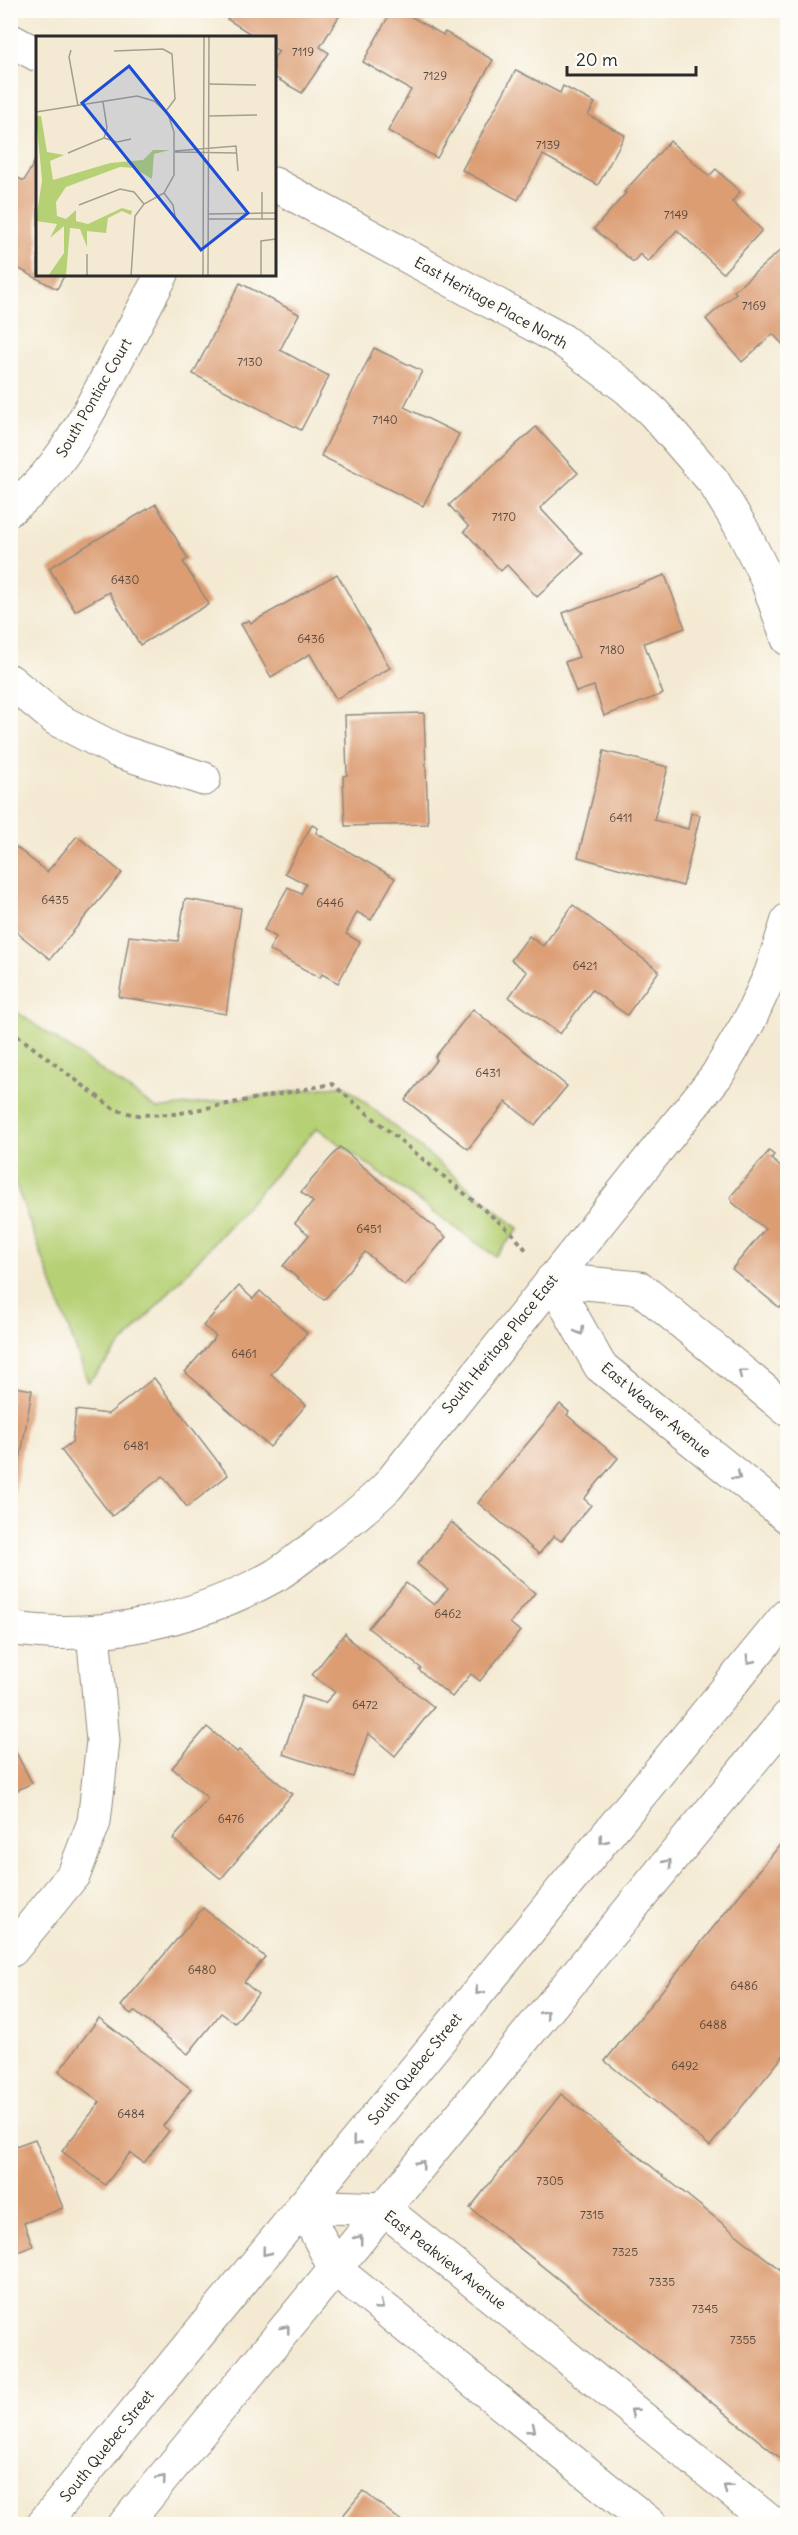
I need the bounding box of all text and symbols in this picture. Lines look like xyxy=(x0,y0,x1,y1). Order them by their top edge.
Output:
inset map xyxy=(36,36,276,276)
scale bar xyxy=(567,39,696,77)
house number: 7119 xyxy=(292,44,314,59)
text: 20 m xyxy=(576,48,618,71)
house number: 7129 xyxy=(423,68,447,83)
house number: 7139 xyxy=(536,137,560,152)
house number: 7149 xyxy=(664,207,688,222)
street label: East Heritage Place North xyxy=(411,252,572,353)
house number: 7169 xyxy=(742,298,766,313)
street label: South Pontiac Court xyxy=(52,335,135,461)
house number: 7130 xyxy=(237,354,263,369)
house number: 7140 xyxy=(372,412,398,427)
house number: 7170 xyxy=(492,509,516,524)
house number: 6430 xyxy=(111,572,139,587)
house number: 6436 xyxy=(297,631,325,646)
house number: 7180 xyxy=(599,642,625,657)
house number: 6411 xyxy=(609,810,633,825)
house number: 6435 xyxy=(41,892,69,907)
house number: 6446 xyxy=(316,895,344,910)
house number: 6421 xyxy=(572,958,598,973)
house number: 6431 xyxy=(475,1065,501,1080)
house number: 6451 xyxy=(356,1221,382,1236)
street label: South Heritage Place East xyxy=(438,1270,562,1417)
one-way arrow xyxy=(573,1324,584,1335)
house number: 6461 xyxy=(231,1346,257,1361)
street label: East Weaver Avenue xyxy=(597,1358,715,1461)
one-way arrow xyxy=(738,1369,749,1380)
house number: 6481 xyxy=(123,1438,149,1453)
one-way arrow xyxy=(730,1469,741,1480)
house number: 6462 xyxy=(434,1606,462,1621)
one-way arrow xyxy=(747,1653,758,1664)
house number: 6472 xyxy=(352,1697,379,1712)
house number: 6476 xyxy=(218,1811,244,1826)
one-way arrow xyxy=(599,1833,610,1844)
one-way arrow xyxy=(661,1859,672,1870)
house number: 6480 xyxy=(188,1962,216,1977)
house number: 6486 xyxy=(730,1978,758,1993)
one-way arrow xyxy=(476,1984,487,1995)
street label: South Quebec Street xyxy=(364,2009,466,2128)
one-way arrow xyxy=(537,2009,548,2020)
house number: 6488 xyxy=(699,2017,727,2032)
house number: 6492 xyxy=(671,2058,699,2073)
house number: 6484 xyxy=(117,2106,145,2121)
one-way arrow xyxy=(352,2135,363,2146)
one-way arrow xyxy=(414,2160,425,2171)
house number: 7305 xyxy=(536,2173,564,2188)
street label: East Peakview Avenue xyxy=(380,2206,510,2313)
house number: 7315 xyxy=(580,2207,604,2222)
one-way arrow xyxy=(352,2235,363,2246)
house number: 7325 xyxy=(612,2244,638,2259)
one-way arrow xyxy=(262,2245,273,2256)
house number: 7335 xyxy=(649,2274,675,2289)
one-way arrow xyxy=(373,2298,384,2309)
house number: 7345 xyxy=(692,2301,718,2316)
one-way arrow xyxy=(278,2324,289,2335)
house number: 7355 xyxy=(730,2332,756,2347)
street label: South Quebec Street xyxy=(56,2386,158,2505)
one-way arrow xyxy=(630,2409,641,2420)
one-way arrow xyxy=(525,2421,536,2432)
one-way arrow xyxy=(155,2475,166,2486)
one-way arrow xyxy=(723,2484,734,2495)

